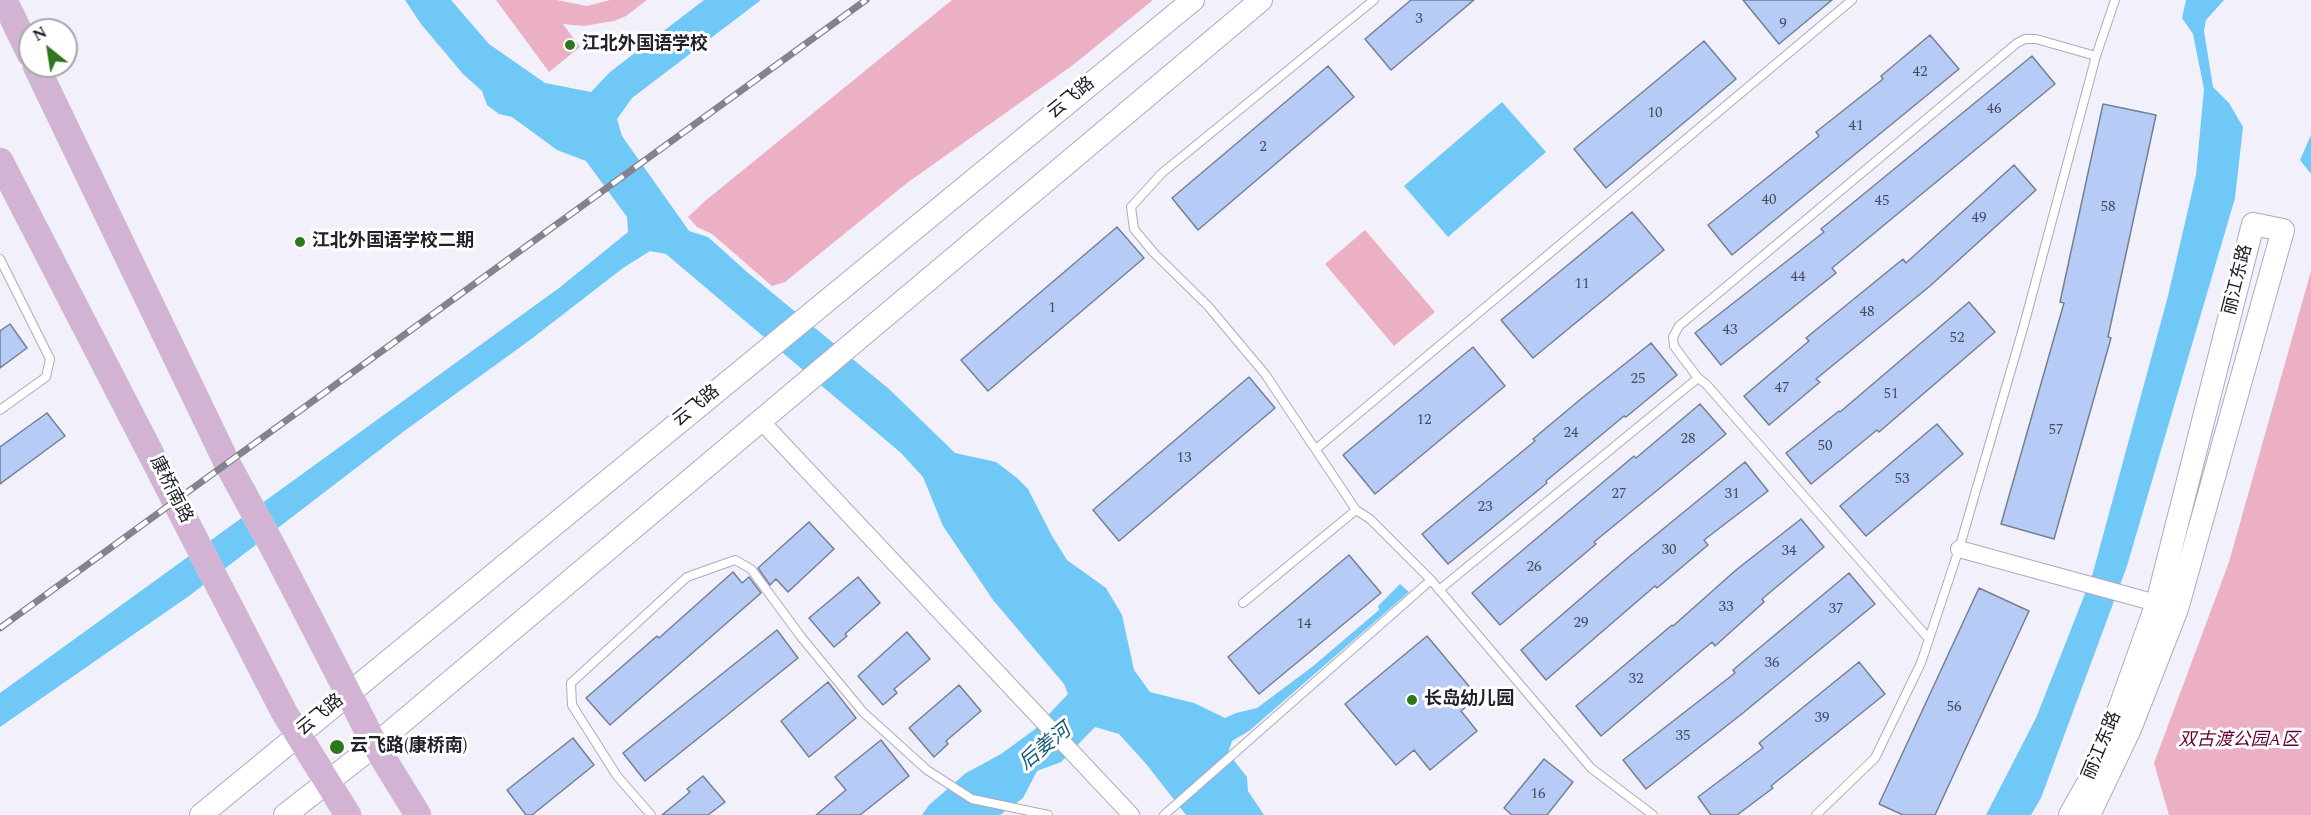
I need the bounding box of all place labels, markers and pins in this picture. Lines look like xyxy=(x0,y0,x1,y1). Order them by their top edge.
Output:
place label: 江北外国语学校 xyxy=(582,34,708,56)
marker: 江北外国语学校 xyxy=(563,38,577,52)
place label: 江北外国语学校二期 xyxy=(312,231,474,253)
marker: 江北外国语学校二期 xyxy=(293,235,307,249)
place label: 长岛幼儿园 xyxy=(1424,689,1514,711)
marker: 长岛幼儿园 xyxy=(1405,693,1419,707)
place label: 云飞路(康桥南) xyxy=(350,736,467,758)
marker: 云飞路(康桥南) xyxy=(328,738,346,756)

